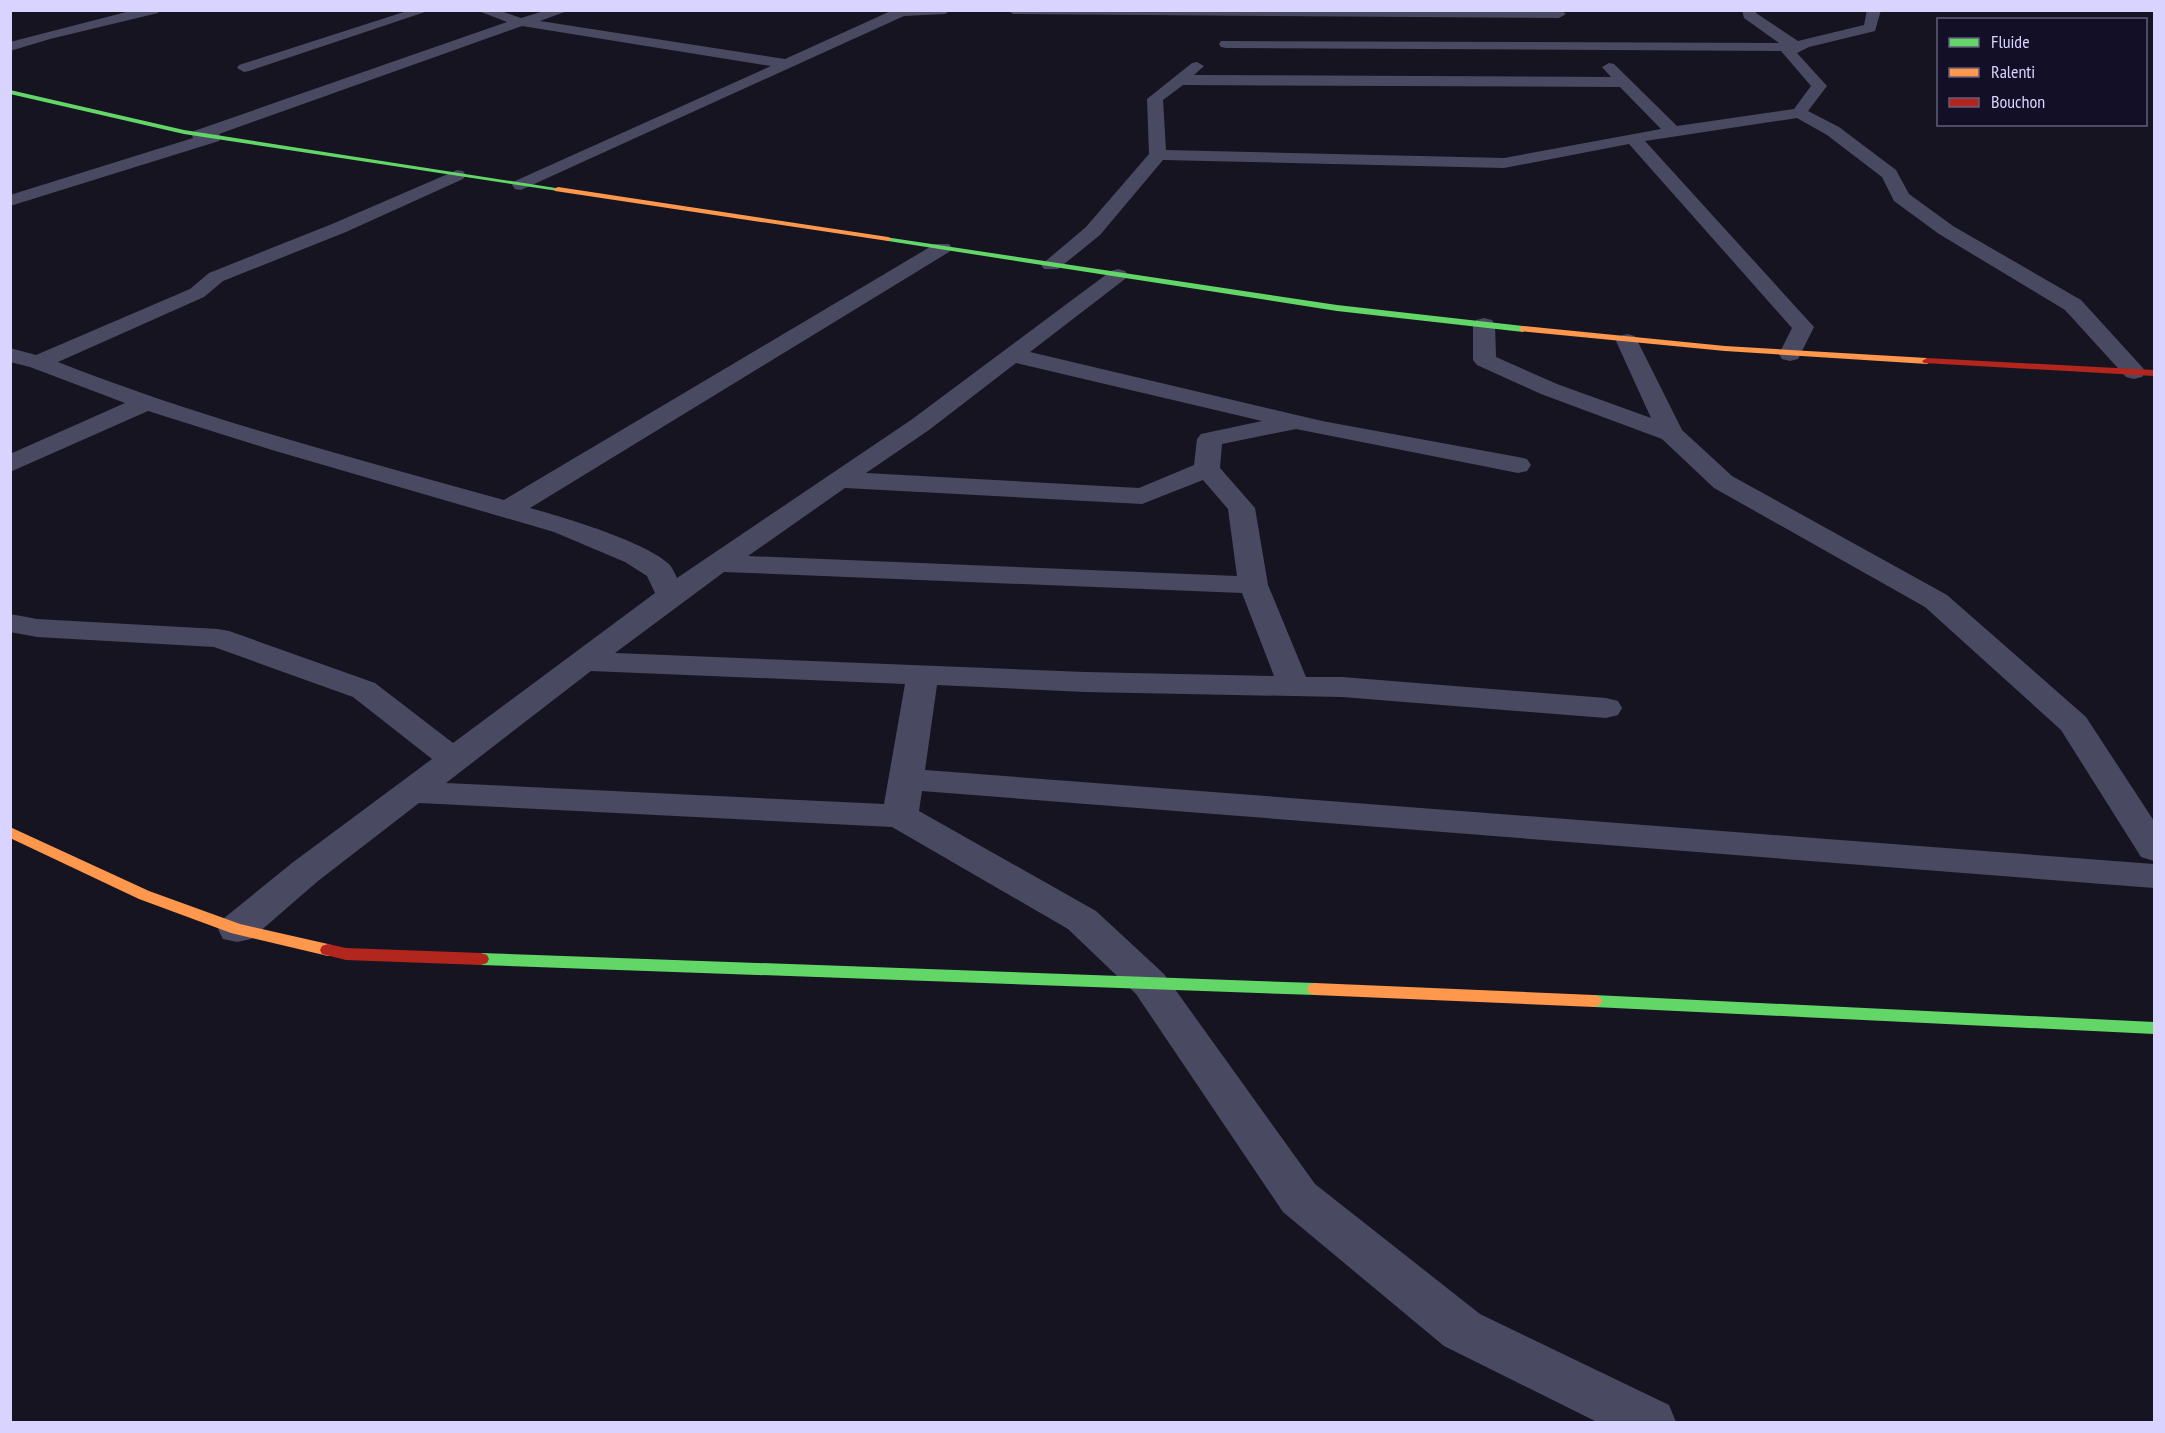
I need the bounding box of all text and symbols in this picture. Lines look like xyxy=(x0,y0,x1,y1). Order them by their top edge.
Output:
legend xyxy=(1937,18,2147,126)
text: Fluide xyxy=(1991,30,2030,53)
text: Ralenti xyxy=(1991,60,2035,83)
text: Bouchon xyxy=(1991,90,2045,113)

